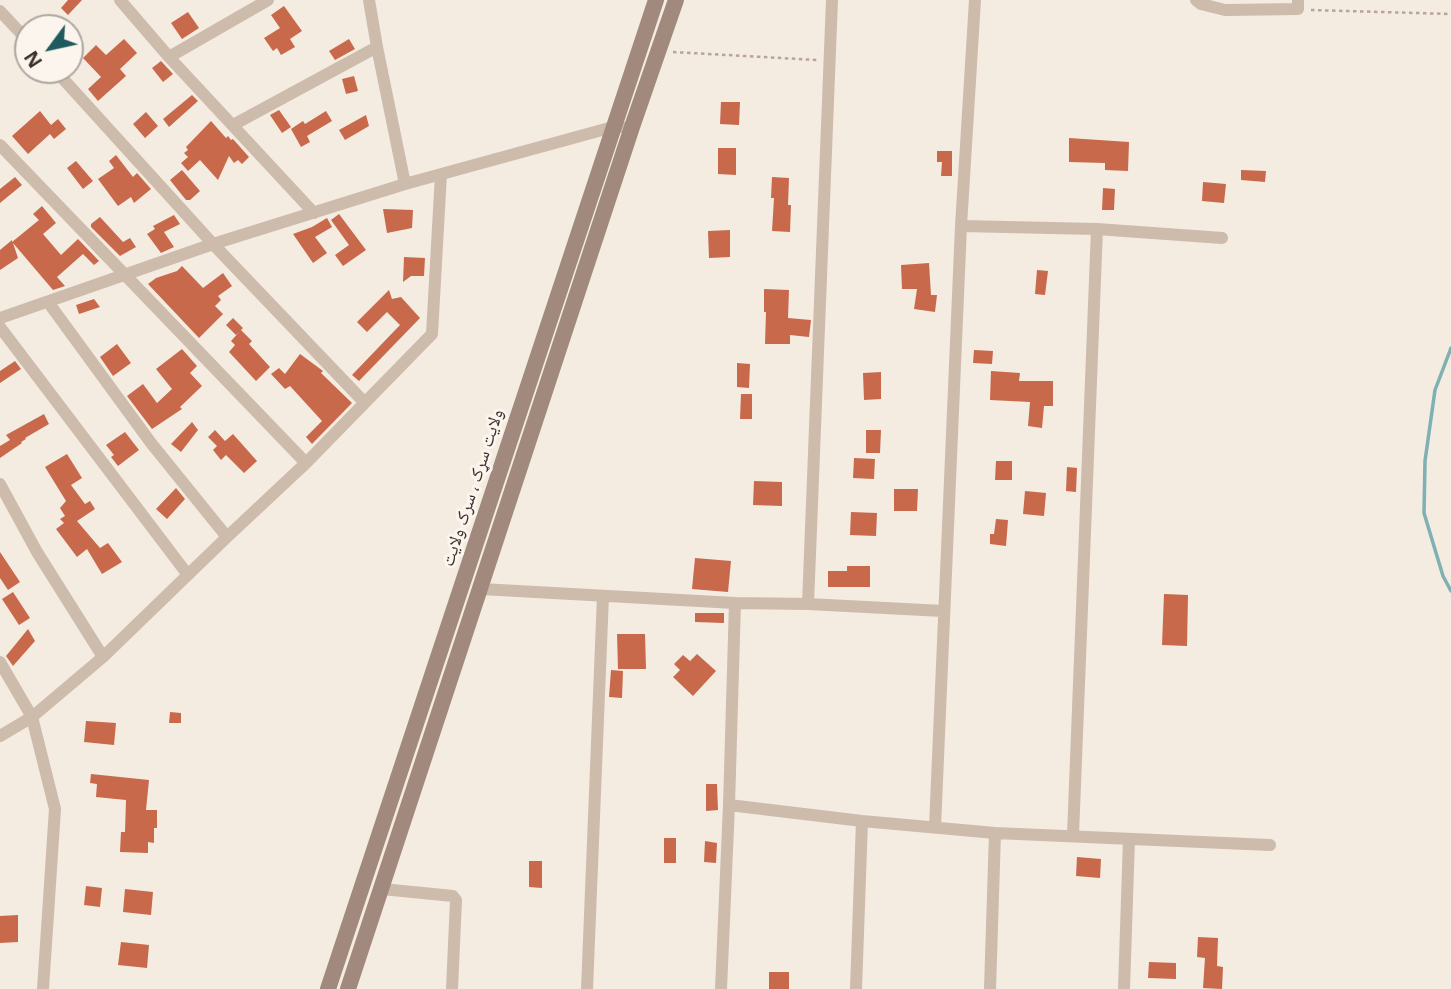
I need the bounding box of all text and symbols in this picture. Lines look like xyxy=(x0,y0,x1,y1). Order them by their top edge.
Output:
north arrow xyxy=(14,14,84,84)
text: N xyxy=(18,46,48,73)
street label: ولایت سړک ، سرک ولایت xyxy=(437,407,509,569)

